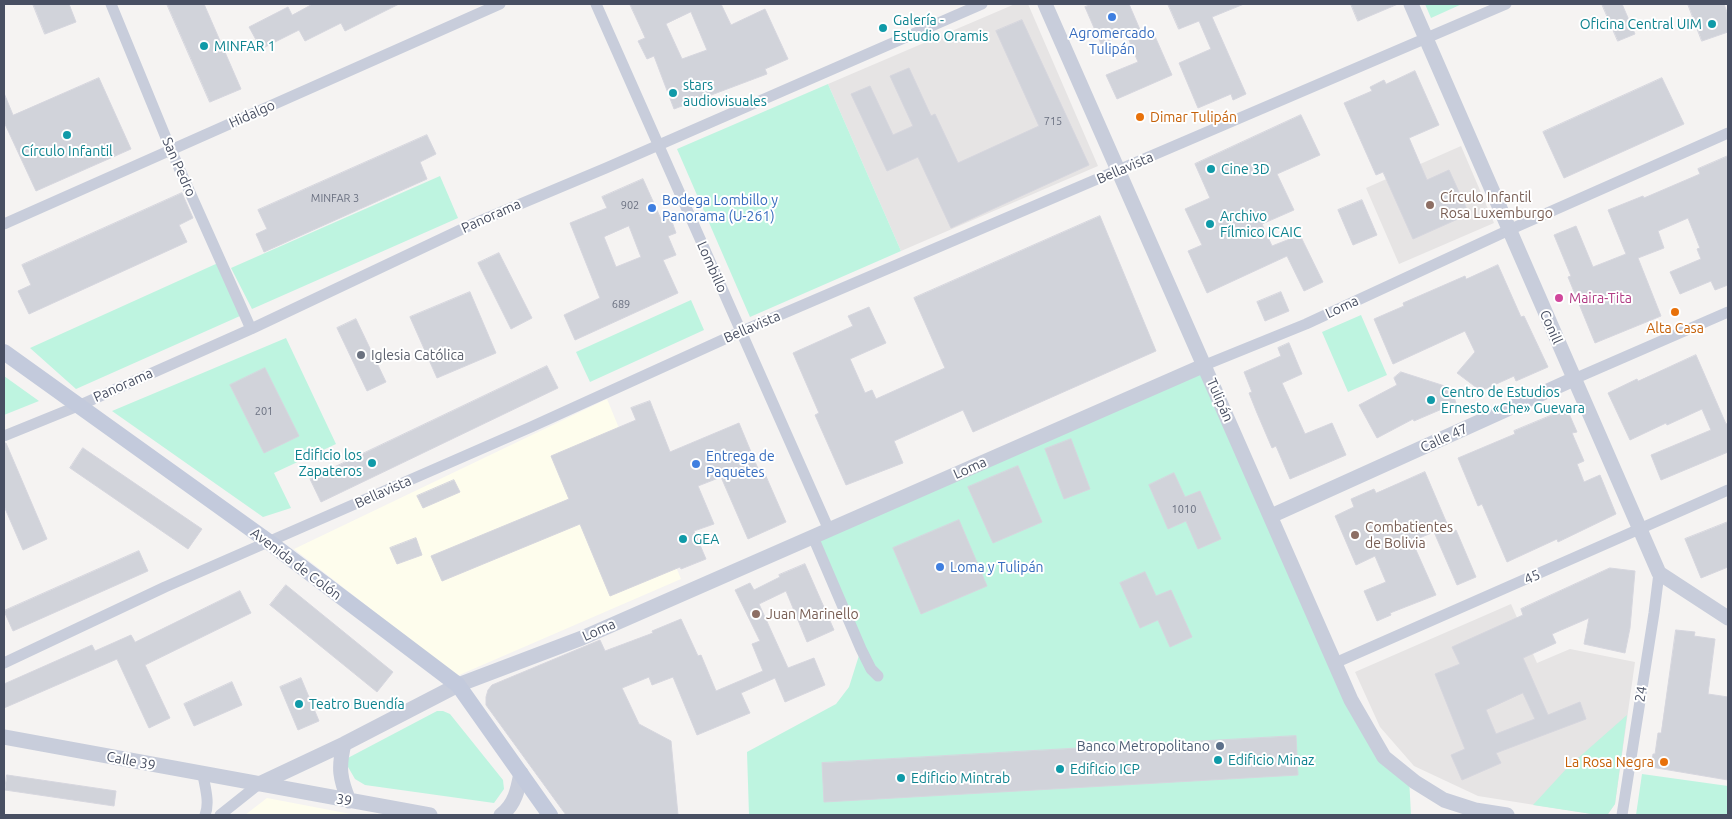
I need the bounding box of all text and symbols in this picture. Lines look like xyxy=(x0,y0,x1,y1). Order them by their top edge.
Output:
marker: Agromercado Tulipán xyxy=(1106,11,1118,23)
place label: Galería - Estudio Oramis xyxy=(893,12,988,44)
place label: Oficina Central UIM xyxy=(1580,16,1702,32)
marker: Oficina Central UIM xyxy=(1706,18,1718,30)
marker: Galería - Estudio Oramis xyxy=(877,22,889,34)
place label: Agromercado Tulipán xyxy=(1069,25,1155,58)
place label: MINFAR 1 xyxy=(214,38,276,54)
marker: MINFAR 1 xyxy=(198,40,210,52)
place label: stars audiovisuales xyxy=(683,77,767,110)
marker: stars audiovisuales xyxy=(667,87,679,99)
street label: Hidalgo xyxy=(226,96,278,132)
place label: Dimar Tulipán xyxy=(1150,109,1237,125)
marker: Dimar Tulipán xyxy=(1134,111,1146,123)
house number: 715 xyxy=(1044,114,1062,128)
marker: Círculo Infantil xyxy=(61,129,73,141)
street label: San Pedro xyxy=(158,135,200,199)
place label: Círculo Infantil xyxy=(21,143,113,159)
street label: Bellavista xyxy=(1094,149,1156,187)
place label: Cine 3D xyxy=(1221,161,1270,177)
marker: Cine 3D xyxy=(1205,163,1217,175)
place label: Círculo Infantil Rosa Luxemburgo xyxy=(1440,189,1553,222)
house number: MINFAR 3 xyxy=(311,191,359,205)
place label: Bodega Lombillo y Panorama (U-261) xyxy=(662,192,778,224)
street label: Panorama xyxy=(459,195,523,237)
house number: 902 xyxy=(621,198,639,212)
marker: Círculo Infantil Rosa Luxemburgo xyxy=(1424,199,1436,211)
marker: Bodega Lombillo y Panorama (U-261) xyxy=(646,202,658,214)
place label: Archivo Fílmico ICAIC xyxy=(1220,208,1302,240)
marker: Archivo Fílmico ICAIC xyxy=(1204,218,1216,230)
street label: Lombillo xyxy=(693,239,731,295)
place label: Maira-Tita xyxy=(1569,290,1632,306)
street label: Loma xyxy=(1323,292,1361,322)
marker: Maira-Tita xyxy=(1553,292,1565,304)
house number: 689 xyxy=(612,297,630,311)
marker: Alta Casa xyxy=(1669,306,1681,318)
street label: Conill xyxy=(1536,307,1566,347)
street label: Bellavista xyxy=(721,308,783,346)
place label: Alta Casa xyxy=(1646,320,1704,336)
place label: Iglesia Católica xyxy=(371,347,464,363)
marker: Iglesia Católica xyxy=(355,349,367,361)
street label: Panorama xyxy=(91,364,155,406)
street label: Tulipán xyxy=(1203,376,1237,424)
place label: Centro de Estudios Ernesto «Che» Guevara xyxy=(1441,384,1585,417)
marker: Centro de Estudios Ernesto «Che» Guevara xyxy=(1425,394,1437,406)
house number: 201 xyxy=(255,404,273,418)
street label: Calle 47 xyxy=(1418,420,1470,456)
place label: Edificio los Zapateros xyxy=(295,447,362,480)
place label: Entrega de Paquetes xyxy=(706,448,775,481)
street label: Loma xyxy=(951,453,989,483)
marker: Edificio los Zapateros xyxy=(366,457,378,469)
marker: Entrega de Paquetes xyxy=(690,458,702,470)
street label: Bellavista xyxy=(352,472,414,512)
house number: 1010 xyxy=(1172,502,1196,516)
place label: Combatientes de Bolivia xyxy=(1365,519,1453,552)
street label: Avenida de Colón xyxy=(247,524,345,604)
marker: Combatientes de Bolivia xyxy=(1349,529,1361,541)
place label: GEA xyxy=(693,531,719,547)
marker: GEA xyxy=(677,533,689,545)
place label: Loma y Tulipán xyxy=(950,559,1044,575)
marker: Loma y Tulipán xyxy=(934,561,946,573)
street label: 45 xyxy=(1521,566,1543,588)
place label: Juan Marinello xyxy=(766,606,859,622)
marker: Juan Marinello xyxy=(750,608,762,620)
street label: Loma xyxy=(580,615,618,645)
street label: 24 xyxy=(1631,685,1651,703)
place label: Teatro Buendía xyxy=(309,696,405,712)
marker: Teatro Buendía xyxy=(293,698,305,710)
place label: Banco Metropolitano xyxy=(1077,738,1210,754)
marker: Banco Metropolitano xyxy=(1214,740,1226,752)
street label: Calle 39 xyxy=(105,748,157,774)
place label: Edificio Minaz xyxy=(1228,752,1315,768)
marker: Edificio Minaz xyxy=(1212,754,1224,766)
place label: La Rosa Negra xyxy=(1565,754,1654,770)
marker: La Rosa Negra xyxy=(1658,756,1670,768)
place label: Edificio ICP xyxy=(1070,761,1140,777)
marker: Edificio ICP xyxy=(1054,763,1066,775)
place label: Edificio Mintrab xyxy=(911,770,1010,786)
marker: Edificio Mintrab xyxy=(895,772,907,784)
street label: 39 xyxy=(335,790,353,810)

